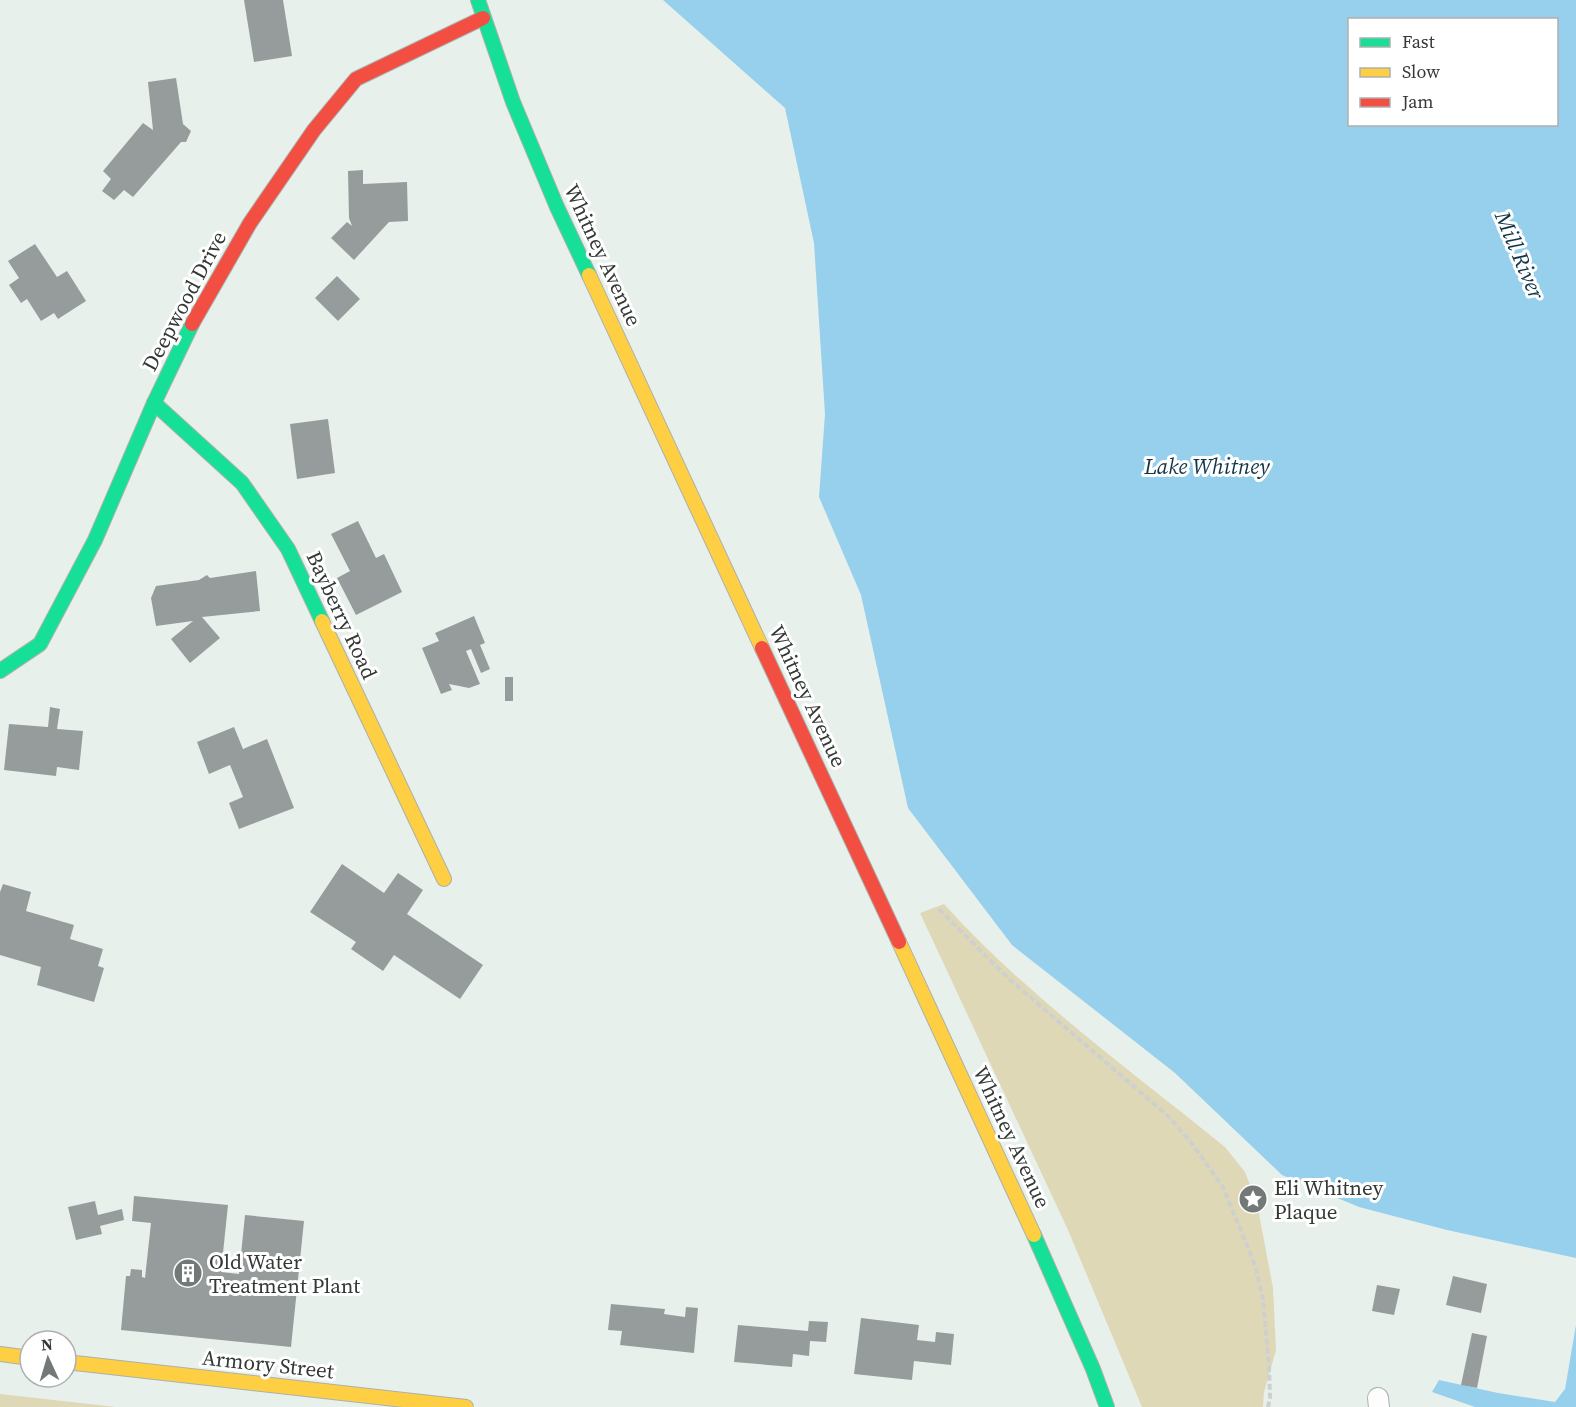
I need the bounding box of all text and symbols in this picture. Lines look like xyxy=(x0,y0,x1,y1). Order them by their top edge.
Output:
legend xyxy=(1348,18,1558,126)
text: Fast xyxy=(1402,29,1435,54)
text: Slow xyxy=(1402,59,1440,84)
text: Jam xyxy=(1401,89,1434,114)
street label: Whitney Avenue xyxy=(557,179,649,331)
water label: Mill River xyxy=(1488,205,1552,305)
street label: Deepwood Drive xyxy=(135,226,233,376)
water label: Lake Whitney xyxy=(1143,451,1270,481)
street label: Bayberry Road xyxy=(300,546,384,684)
street label: Whitney Avenue xyxy=(762,620,854,772)
street label: Whitney Avenue xyxy=(966,1061,1058,1213)
place label: Eli Whitney Plaque xyxy=(1274,1173,1384,1226)
place icon: Eli Whitney Plaque xyxy=(1237,1183,1269,1215)
place label: Old Water Treatment Plant xyxy=(209,1247,360,1300)
building icon: Old Water Treatment Plant xyxy=(172,1257,204,1289)
north arrow xyxy=(18,1329,78,1389)
text: N xyxy=(40,1333,54,1355)
street label: Armory Street xyxy=(201,1343,335,1385)

